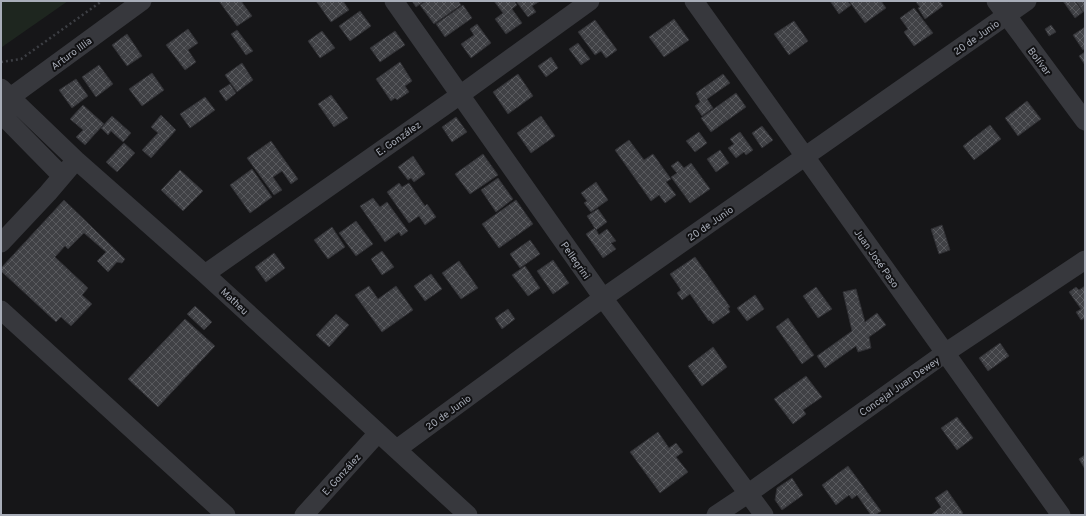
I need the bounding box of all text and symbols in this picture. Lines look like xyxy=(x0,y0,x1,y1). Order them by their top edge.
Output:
street label: 20 de Junio xyxy=(951,17,1003,59)
street label: Arturo Illia xyxy=(49,35,95,73)
street label: Bolívar xyxy=(1024,45,1054,79)
street label: E. González xyxy=(374,119,424,159)
street label: 20 de Junio xyxy=(685,203,737,245)
street label: Juan José Paso xyxy=(851,227,901,291)
street label: Pellegrini xyxy=(557,240,592,282)
street label: Matheu xyxy=(217,286,251,318)
street label: Concejal Juan Dewey xyxy=(857,355,943,420)
street label: 20 de Junio xyxy=(424,392,475,434)
street label: E. González xyxy=(320,451,364,499)

